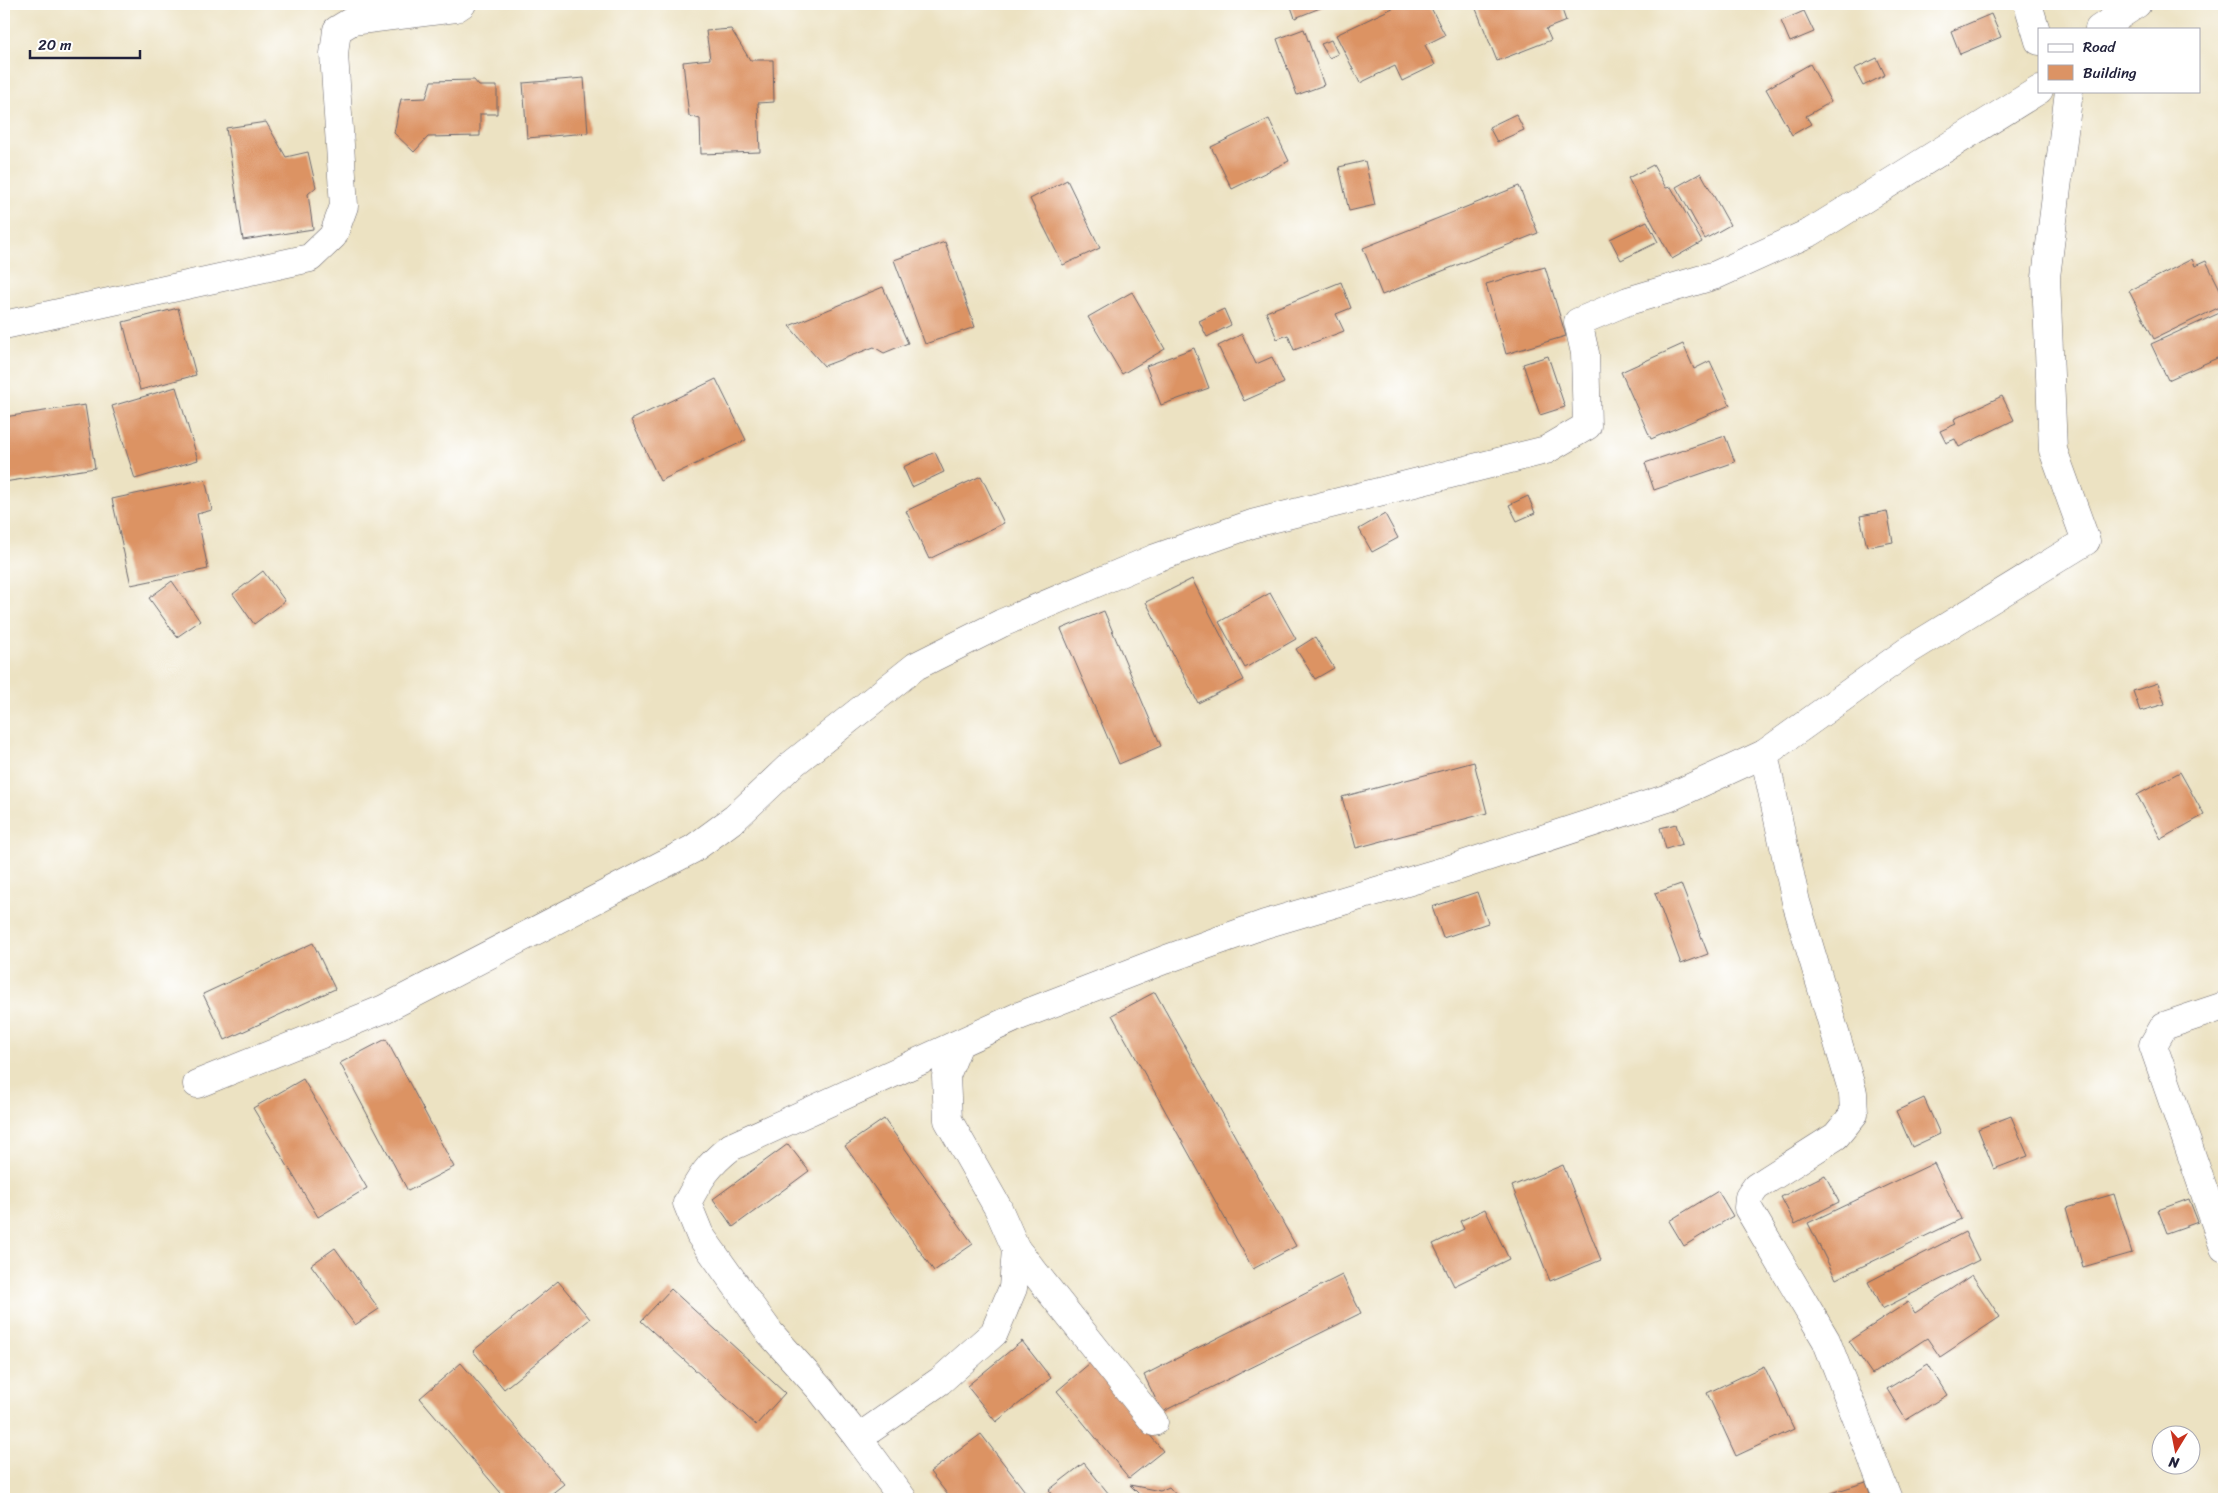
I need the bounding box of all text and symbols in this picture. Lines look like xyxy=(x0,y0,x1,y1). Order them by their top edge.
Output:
scale bar xyxy=(30,28,140,60)
legend xyxy=(2038,28,2200,92)
text: 20 m xyxy=(38,32,72,58)
text: Road xyxy=(2083,34,2116,60)
text: Building xyxy=(2083,60,2137,86)
north arrow xyxy=(2150,1426,2200,1476)
text: N xyxy=(2167,1449,2182,1476)

